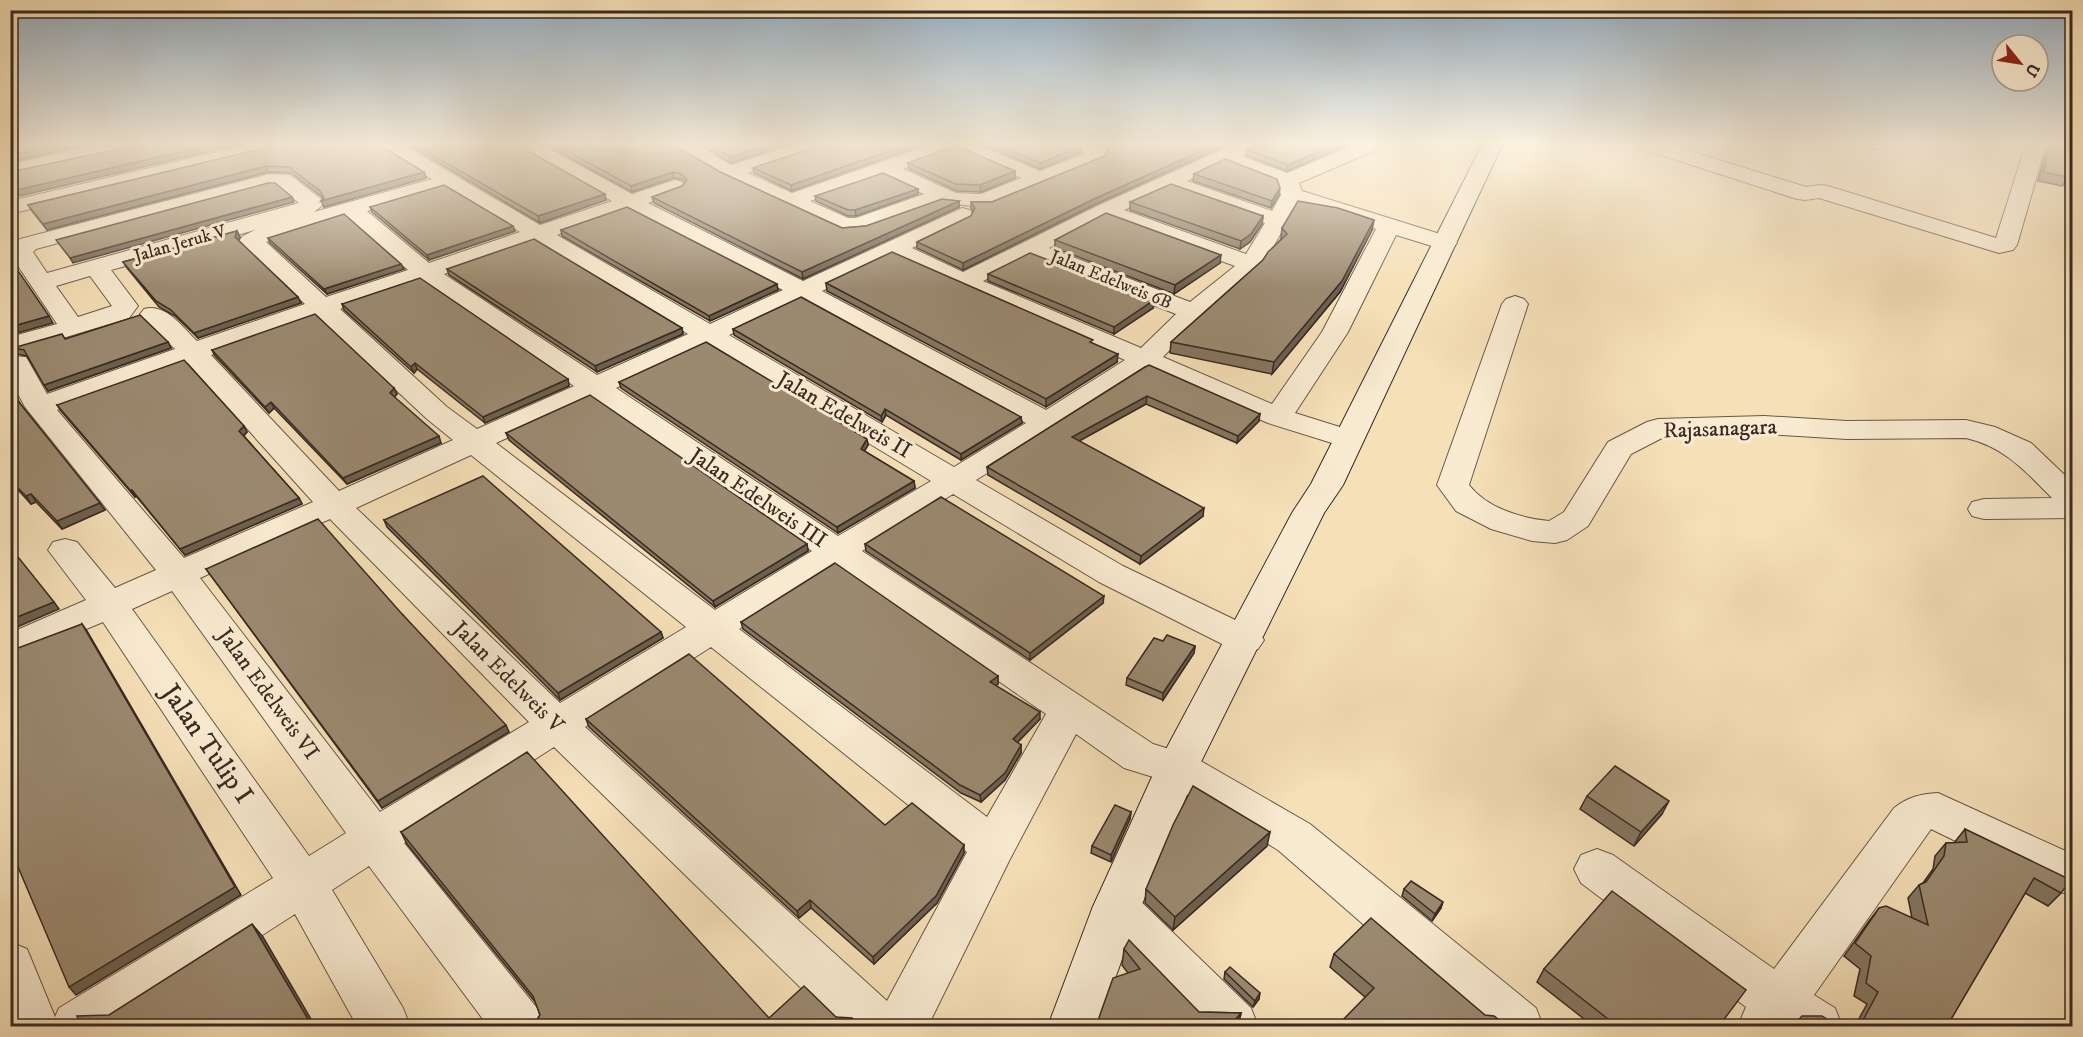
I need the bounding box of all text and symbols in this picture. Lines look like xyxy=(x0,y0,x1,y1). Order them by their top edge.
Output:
north arrow xyxy=(1990,33,2050,93)
text: U xyxy=(2020,60,2044,81)
street label: Jalan Jeruk V xyxy=(130,220,229,268)
street label: Jalan Edelweis 6B xyxy=(1045,245,1175,314)
street label: Jalan Edelweis II xyxy=(770,365,916,464)
street label: Rajasanagara xyxy=(1663,414,1778,444)
street label: Jalan Edelweis III xyxy=(682,441,832,554)
street label: Jalan Edelweis V xyxy=(445,614,570,739)
street label: Jalan Edelweis VI xyxy=(210,621,325,765)
street label: Jalan Tulip I xyxy=(152,675,261,810)

